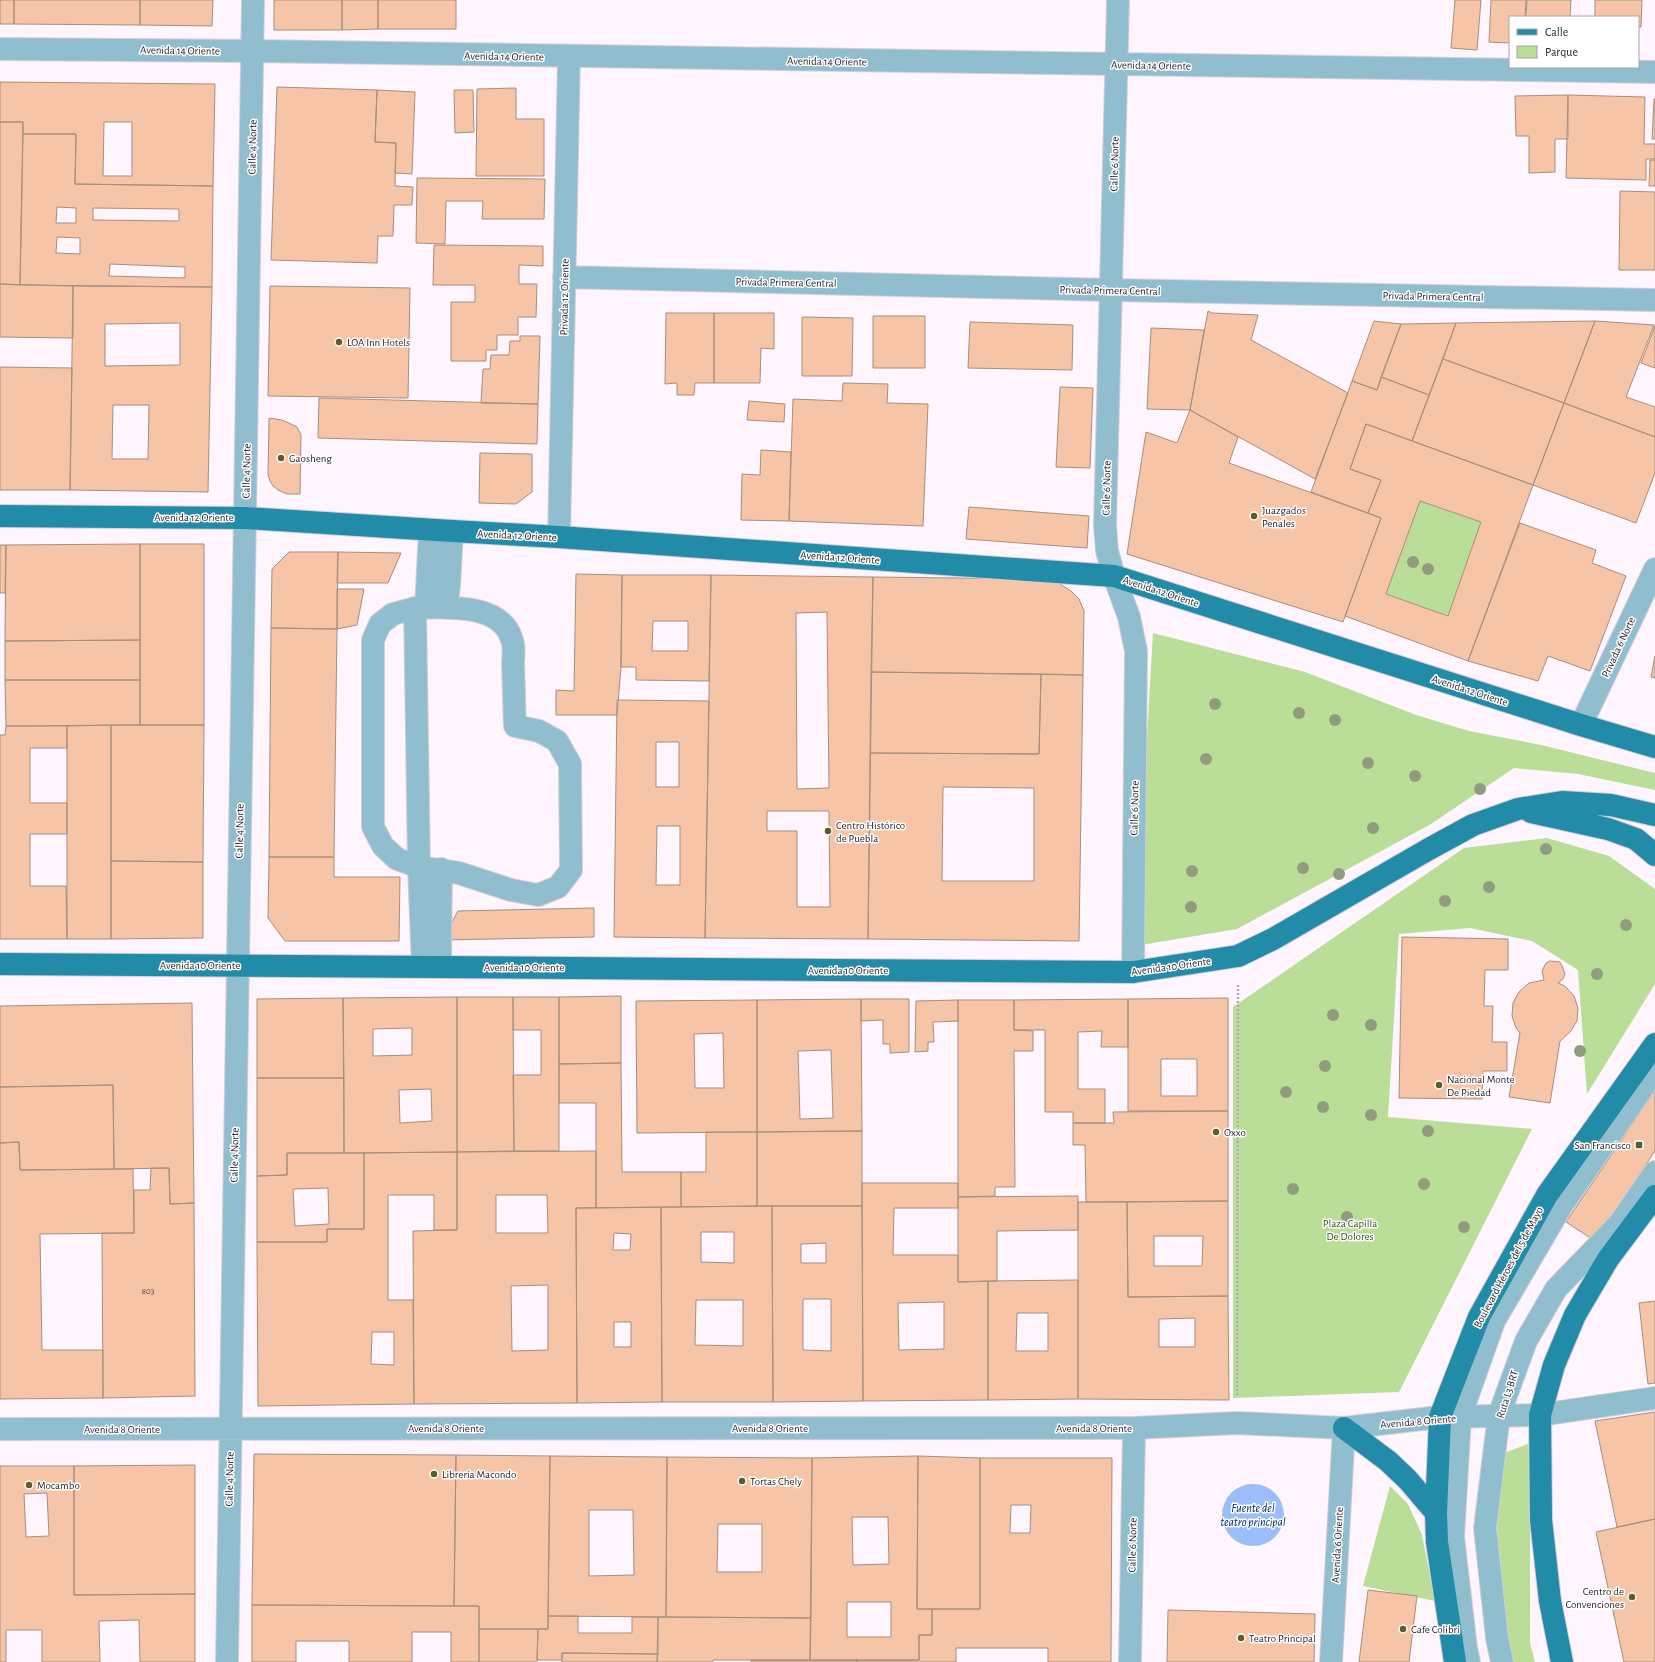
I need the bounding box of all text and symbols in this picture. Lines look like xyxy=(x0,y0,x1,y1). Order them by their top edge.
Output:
legend xyxy=(1509,16,1639,68)
text: Calle xyxy=(1545,26,1568,38)
street label: Avenida 14 Oriente xyxy=(140,44,220,57)
text: Parque xyxy=(1545,46,1578,58)
street label: Avenida 14 Oriente xyxy=(464,50,544,63)
street label: Avenida 14 Oriente xyxy=(787,55,867,68)
street label: Avenida 14 Oriente xyxy=(1111,59,1191,72)
street label: Calle 4 Norte xyxy=(247,120,258,174)
street label: Calle 6 Norte xyxy=(1109,137,1120,191)
street label: Privada 12 Oriente xyxy=(558,258,571,336)
street label: Privada Primera Central xyxy=(735,276,837,289)
street label: Privada Primera Central xyxy=(1059,284,1161,297)
street label: Privada Primera Central xyxy=(1382,290,1484,303)
marker: LOA Inn Hotels xyxy=(334,337,344,347)
place label: LOA Inn Hotels xyxy=(347,337,410,348)
street label: Calle 4 Norte xyxy=(241,444,252,498)
marker: Gaosheng xyxy=(276,453,286,463)
place label: Gaosheng xyxy=(289,453,332,464)
street label: Calle 6 Norte xyxy=(1101,461,1112,515)
place label: Juazgados Penales xyxy=(1262,505,1306,529)
marker: Juazgados Penales xyxy=(1249,511,1259,521)
street label: Avenida 12 Oriente xyxy=(154,512,234,523)
street label: Avenida 12 Oriente xyxy=(477,528,557,543)
street label: Avenida 12 Oriente xyxy=(800,549,880,566)
street label: Avenida 12 Oriente xyxy=(1121,574,1200,609)
street label: Privada 6 Norte xyxy=(1600,615,1637,679)
street label: Avenida 12 Oriente xyxy=(1430,673,1509,708)
street label: Calle 6 Norte xyxy=(1129,781,1140,835)
street label: Calle 4 Norte xyxy=(234,804,245,858)
place label: Centro Histórico de Puebla xyxy=(836,820,905,844)
marker: Centro Histórico de Puebla xyxy=(823,826,833,836)
street label: Avenida 10 Oriente xyxy=(1130,955,1212,978)
street label: Avenida 10 Oriente xyxy=(160,960,240,971)
street label: Avenida 10 Oriente xyxy=(484,962,564,973)
street label: Avenida 10 Oriente xyxy=(808,965,888,976)
place label: Nacional Monte De Piedad xyxy=(1447,1074,1515,1098)
marker: Nacional Monte De Piedad xyxy=(1434,1080,1444,1090)
marker: Oxxo xyxy=(1211,1127,1221,1137)
place label: Oxxo xyxy=(1224,1127,1246,1138)
street label: Calle 4 Norte xyxy=(229,1128,240,1182)
place label: San Francisco xyxy=(1575,1140,1631,1151)
marker: San Francisco xyxy=(1634,1140,1644,1150)
street label: Boulevard Héroes del 5 de Mayo xyxy=(1472,1205,1545,1329)
park label: Plaza Capilla De Dolores xyxy=(1323,1218,1377,1242)
house number: 803 xyxy=(142,1287,155,1296)
street label: Ruta L3 BRT xyxy=(1495,1368,1521,1420)
street label: Avenida 8 Oriente xyxy=(1380,1413,1456,1430)
street label: Avenida 8 Oriente xyxy=(408,1423,484,1434)
street label: Avenida 8 Oriente xyxy=(732,1423,808,1434)
street label: Avenida 8 Oriente xyxy=(1056,1423,1132,1434)
street label: Avenida 8 Oriente xyxy=(84,1424,160,1435)
street label: Calle 4 Norte xyxy=(224,1452,235,1506)
marker: Librería Macondo xyxy=(429,1469,439,1479)
place label: Librería Macondo xyxy=(442,1469,516,1480)
marker: Tortas Chely xyxy=(737,1476,747,1486)
place label: Tortas Chely xyxy=(750,1476,802,1487)
marker: Mocambo xyxy=(24,1480,34,1490)
place label: Mocambo xyxy=(37,1480,80,1491)
water label: Fuente del teatro principal xyxy=(1220,1502,1286,1529)
street label: Avenida 6 Oriente xyxy=(1330,1507,1345,1583)
street label: Calle 6 Norte xyxy=(1127,1518,1138,1572)
place label: Centro de Convenciones xyxy=(1565,1586,1624,1610)
marker: Centro de Convenciones xyxy=(1627,1592,1637,1602)
marker: Cafe Colibri xyxy=(1398,1624,1408,1634)
place label: Cafe Colibri xyxy=(1411,1624,1460,1635)
marker: Teatro Principal xyxy=(1236,1633,1246,1643)
place label: Teatro Principal xyxy=(1249,1633,1316,1644)

